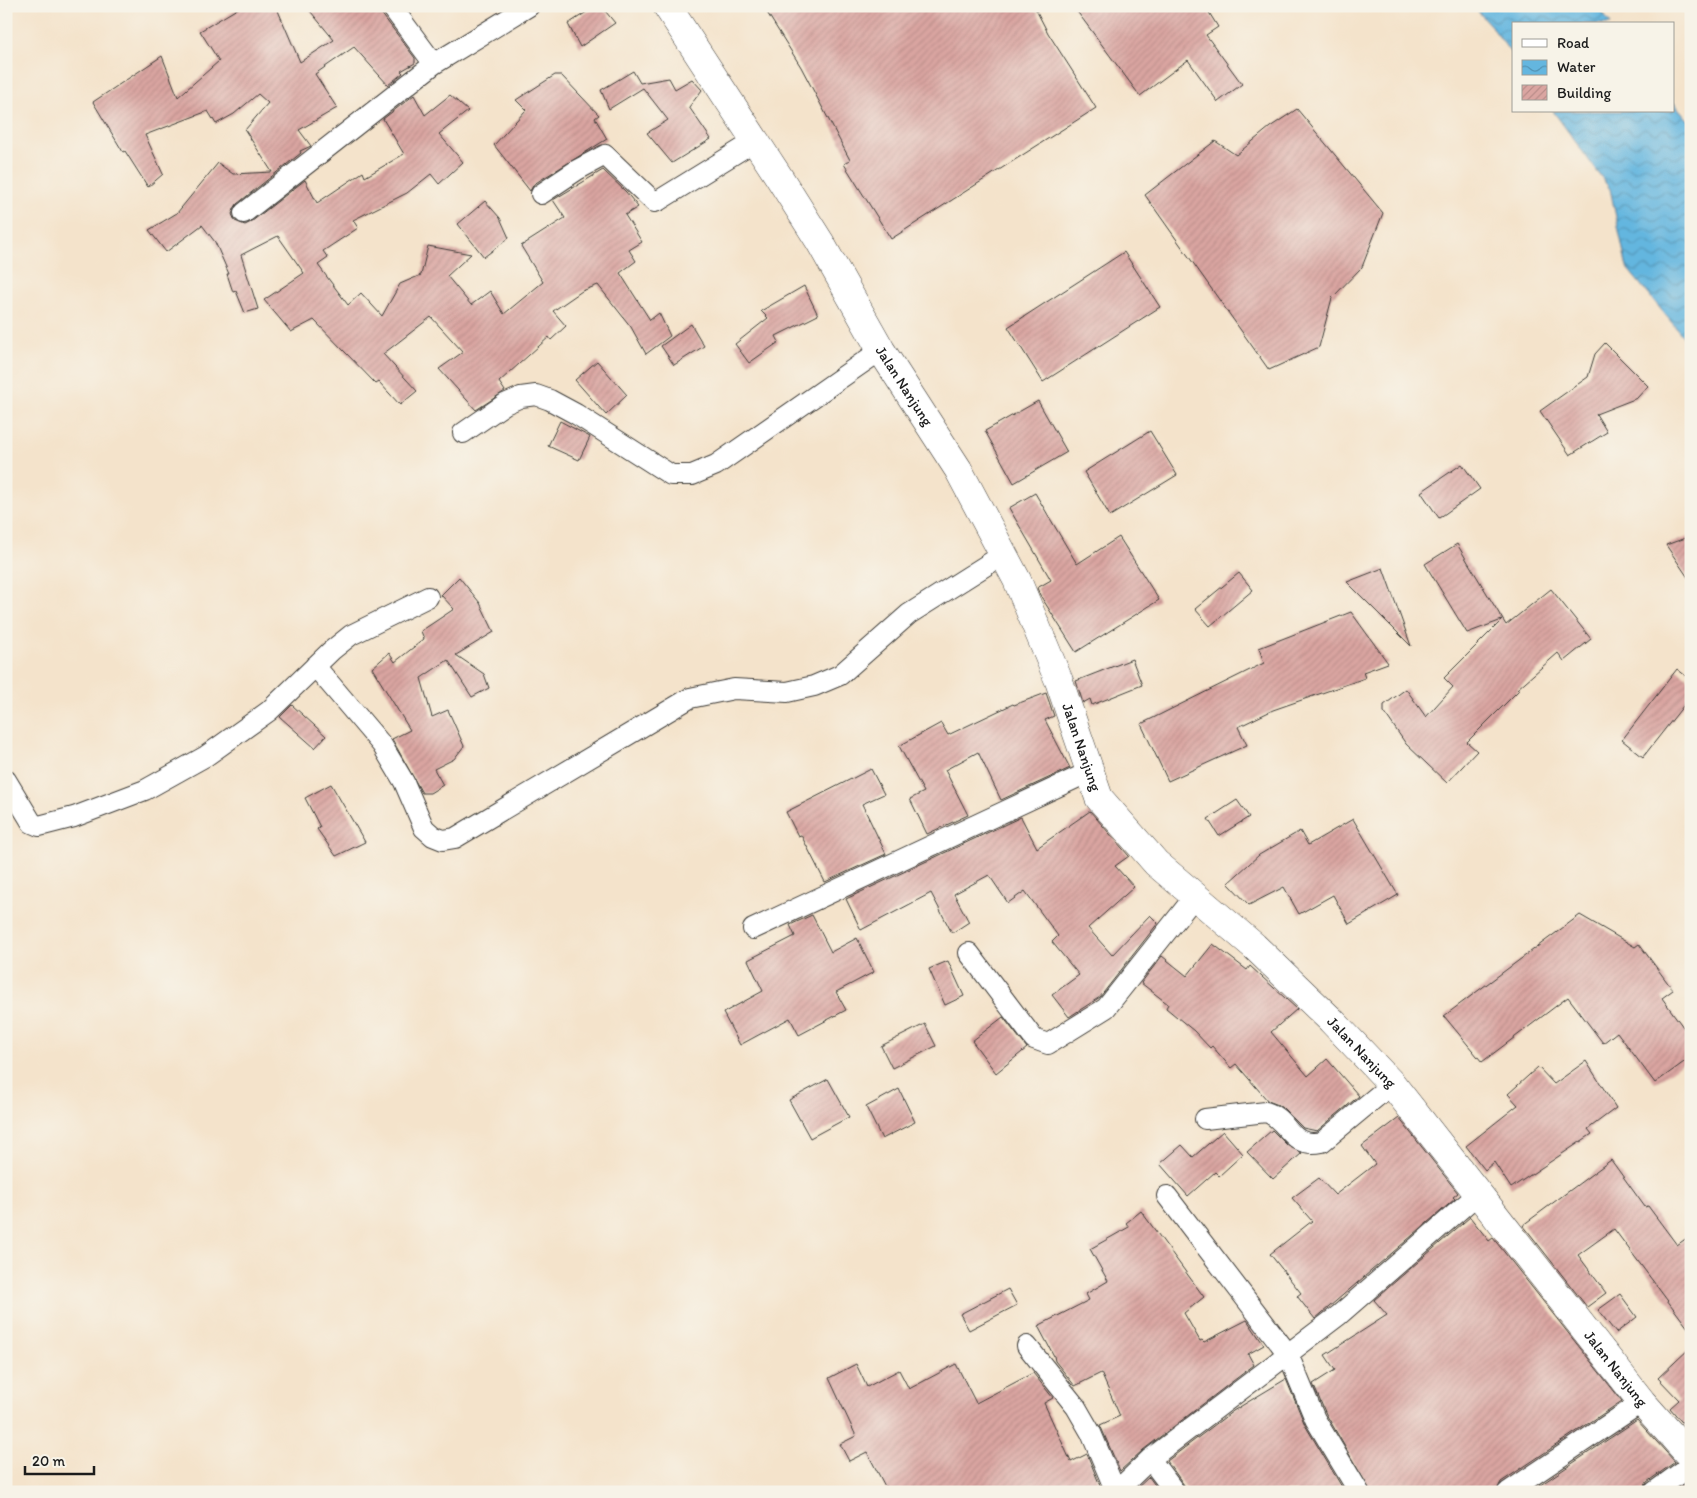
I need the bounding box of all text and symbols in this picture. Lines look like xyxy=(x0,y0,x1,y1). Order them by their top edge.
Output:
legend xyxy=(1512,22,1674,112)
text: Road xyxy=(1557,34,1590,52)
text: Water xyxy=(1557,58,1596,76)
text: Building xyxy=(1557,84,1611,102)
street label: Jalan Nanjung xyxy=(872,342,937,430)
street label: Jalan Nanjung xyxy=(1058,701,1105,794)
street label: Jalan Nanjung xyxy=(1323,1013,1400,1092)
street label: Jalan Nanjung xyxy=(1580,1327,1652,1411)
scale bar xyxy=(25,1443,94,1475)
text: 20 m xyxy=(32,1452,66,1470)

